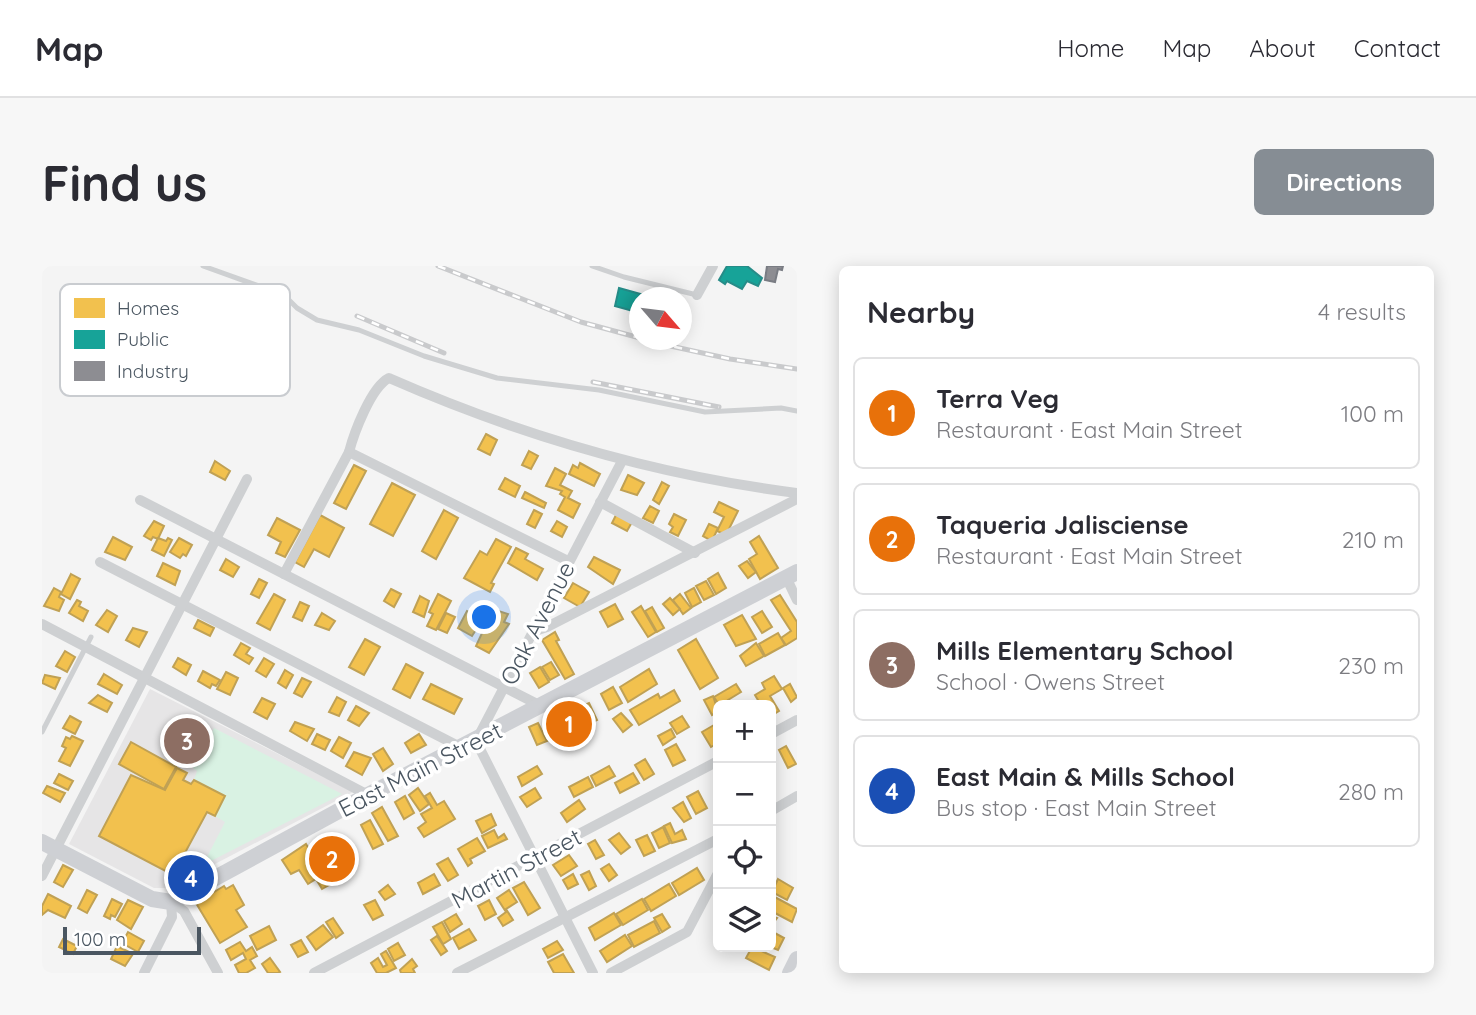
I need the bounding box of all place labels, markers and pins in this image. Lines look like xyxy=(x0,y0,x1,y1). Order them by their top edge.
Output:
pin: 1 xyxy=(546,698,592,750)
pin: 3 xyxy=(164,715,210,767)
pin: 2 xyxy=(309,833,355,885)
pin: 4 xyxy=(168,852,214,904)

